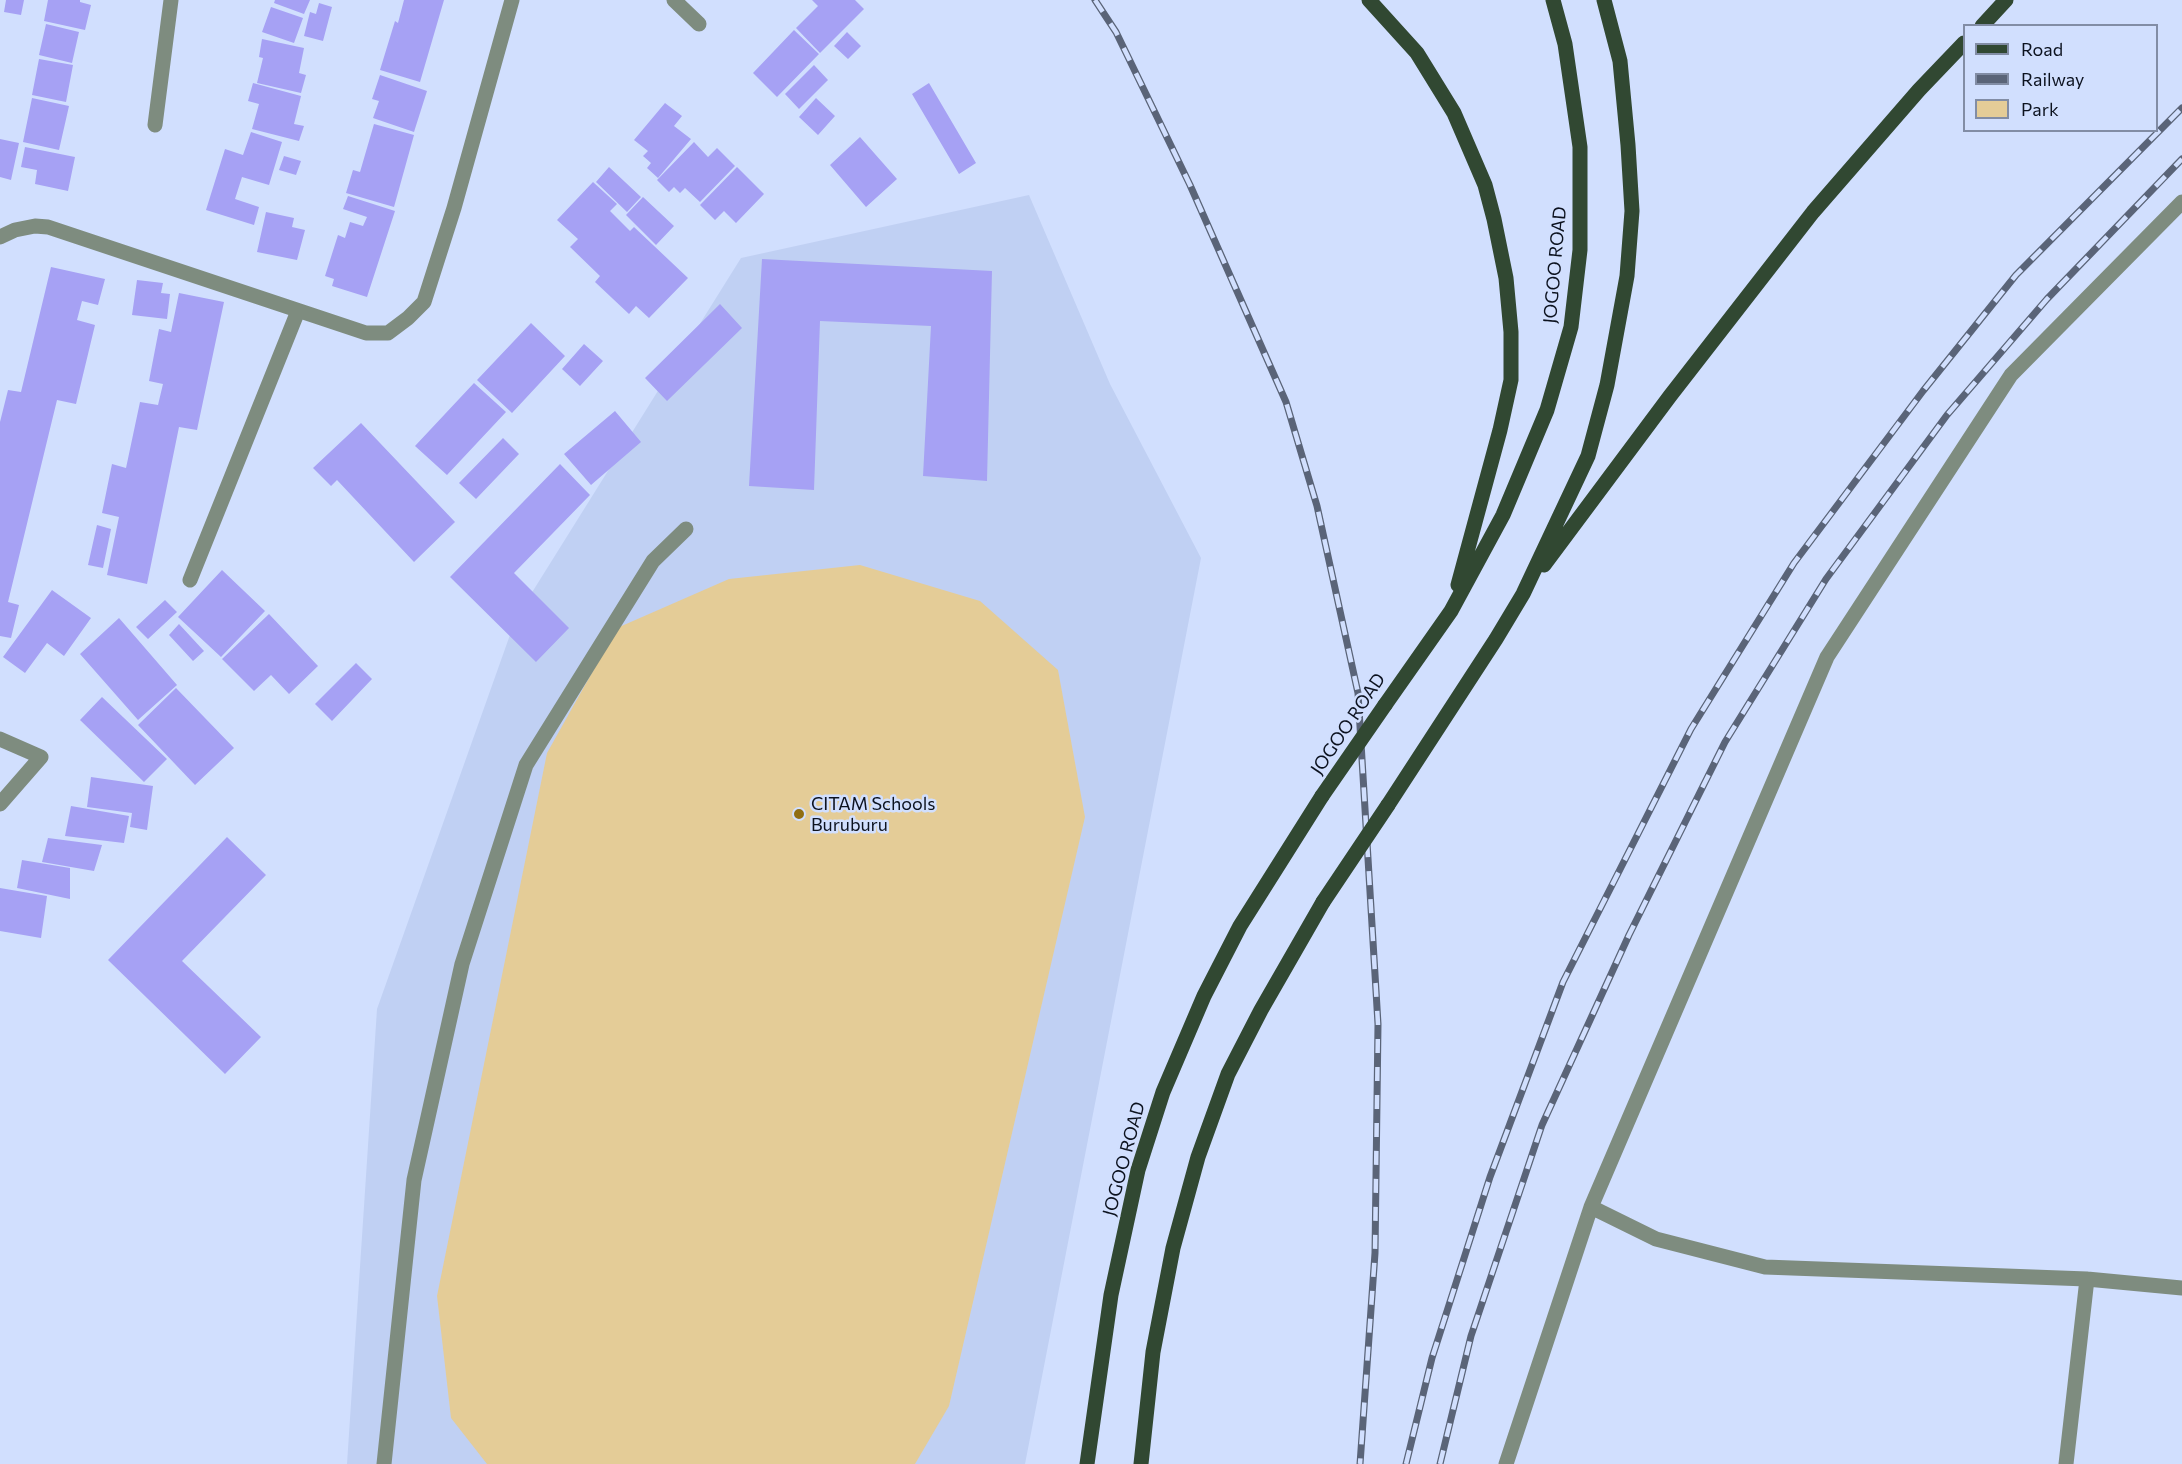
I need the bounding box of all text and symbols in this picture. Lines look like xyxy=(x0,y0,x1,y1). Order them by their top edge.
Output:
legend xyxy=(1963,24,2158,132)
text: Road xyxy=(2021,38,2063,60)
text: Railway xyxy=(2021,68,2084,90)
text: Park xyxy=(2021,98,2059,120)
street label: JOGOO ROAD xyxy=(1539,205,1571,325)
street label: JOGOO ROAD xyxy=(1306,669,1390,779)
place label: CITAM Schools Buruburu xyxy=(811,793,935,836)
marker: CITAM Schools Buruburu xyxy=(792,807,806,821)
street label: JOGOO ROAD xyxy=(1098,1099,1150,1219)

